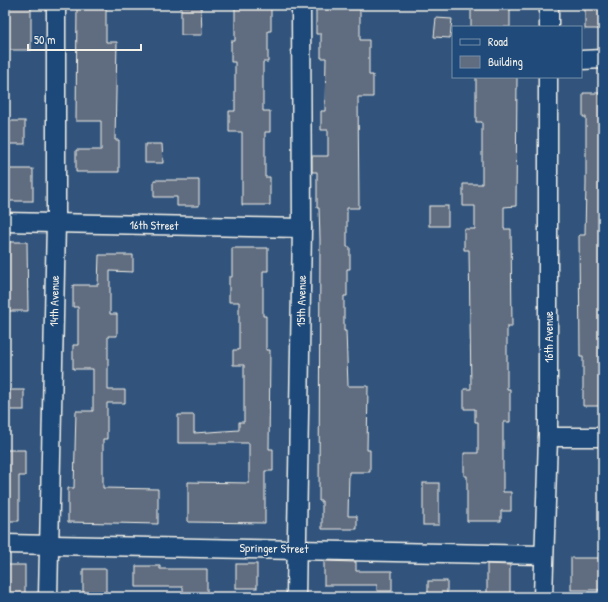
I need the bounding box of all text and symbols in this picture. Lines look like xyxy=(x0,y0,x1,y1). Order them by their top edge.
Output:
scale bar xyxy=(28,26,141,52)
legend xyxy=(452,26,582,78)
text: 50 m xyxy=(34,31,55,48)
text: Road xyxy=(488,33,508,50)
text: Building xyxy=(488,53,523,70)
street label: 16th Street xyxy=(129,216,180,234)
street label: 14th Avenue xyxy=(45,275,63,327)
street label: 15th Avenue xyxy=(292,275,310,327)
street label: 16th Avenue xyxy=(540,311,557,363)
street label: Springer Street xyxy=(239,539,309,557)

